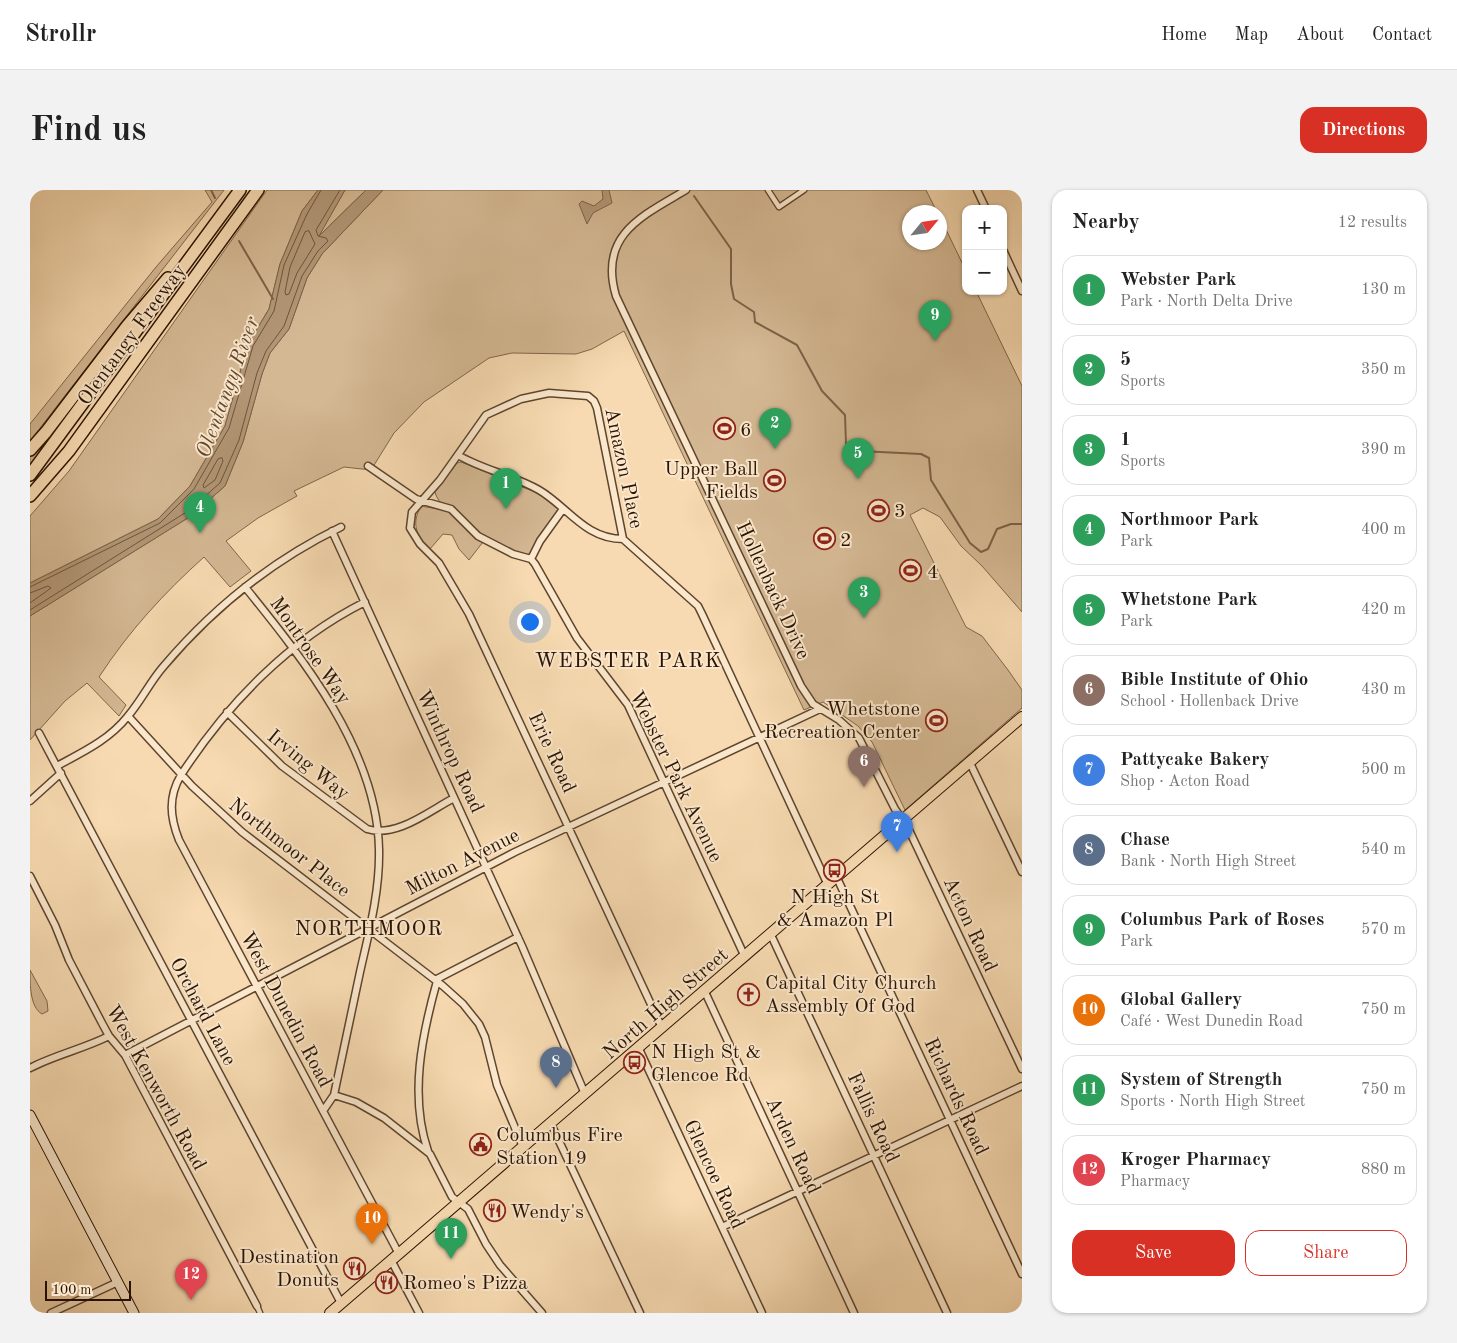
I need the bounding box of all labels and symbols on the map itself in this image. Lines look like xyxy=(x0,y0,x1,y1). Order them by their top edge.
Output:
north arrow xyxy=(902,205,947,250)
street label: Olentangy Freeway xyxy=(75,261,191,410)
pin: 9 xyxy=(919,300,951,341)
water label: Olentangy River xyxy=(193,313,264,461)
street label: Amazon Place xyxy=(600,406,646,531)
pin: 2 xyxy=(759,408,791,449)
sports icon: 6 xyxy=(712,417,736,441)
place label: 6 xyxy=(740,421,752,441)
pin: 5 xyxy=(842,438,874,479)
place label: Upper Ball Fields xyxy=(664,460,758,503)
pin: 1 xyxy=(490,468,522,509)
sports icon: Upper Ball Fields xyxy=(762,468,786,492)
pin: 4 xyxy=(184,492,216,533)
sports icon: 3 xyxy=(866,498,890,522)
place label: 3 xyxy=(894,502,906,522)
street label: Hollenback Drive xyxy=(732,519,813,663)
sports icon: 2 xyxy=(812,527,836,551)
place label: 2 xyxy=(840,531,852,551)
sports icon: 4 xyxy=(899,559,923,583)
place label: 4 xyxy=(927,563,939,583)
pin: 3 xyxy=(848,577,880,618)
street label: Montrose Way xyxy=(265,594,354,709)
your location xyxy=(517,609,543,635)
district label: WEBSTER PARK xyxy=(535,651,721,672)
street label: Winthrop Road xyxy=(412,687,486,816)
street label: Webster Park Avenue xyxy=(625,688,725,866)
place label: Whetstone Recreation Center xyxy=(764,700,920,743)
sports icon: Whetstone Recreation Center xyxy=(924,708,948,732)
street label: Erie Road xyxy=(524,709,579,796)
street label: Irving Way xyxy=(263,727,353,805)
pin: 6 xyxy=(848,746,880,787)
street label: Northmoor Place xyxy=(224,795,353,902)
pin: 7 xyxy=(881,811,913,852)
street label: Milton Avenue xyxy=(403,826,523,900)
bus stop icon: N High St & Amazon Pl xyxy=(823,858,847,882)
street label: Acton Road xyxy=(939,874,1000,975)
place label: N High St & Amazon Pl xyxy=(777,888,893,931)
district label: NORTHMOOR xyxy=(295,919,443,940)
street label: West Dunedin Road xyxy=(236,929,335,1091)
street label: North High Street xyxy=(600,945,733,1064)
street label: Orchard Lane xyxy=(165,955,239,1069)
place label: Capital City Church Assembly Of God xyxy=(765,974,937,1017)
church icon: Capital City Church Assembly Of God xyxy=(737,982,761,1006)
street label: West Kenworth Road xyxy=(101,1002,209,1174)
street label: Richards Road xyxy=(919,1035,991,1158)
place label: N High St & Glencoe Rd xyxy=(651,1043,761,1086)
pin: 8 xyxy=(540,1047,572,1088)
bus stop icon: N High St & Glencoe Rd xyxy=(623,1051,647,1075)
street label: Fallis Road xyxy=(843,1070,902,1166)
street label: Arden Road xyxy=(761,1094,823,1197)
street label: Glencoe Road xyxy=(679,1117,747,1232)
place label: Columbus Fire Station 19 xyxy=(496,1126,623,1169)
public building icon: Columbus Fire Station 19 xyxy=(468,1133,492,1157)
restaurant icon: Wendy's xyxy=(482,1199,506,1223)
pin: 10 xyxy=(356,1203,388,1244)
place label: Wendy's xyxy=(510,1203,584,1223)
pin: 11 xyxy=(435,1218,467,1259)
place label: Destination Donuts xyxy=(239,1248,339,1291)
restaurant icon: Destination Donuts xyxy=(343,1256,367,1280)
pin: 12 xyxy=(175,1259,207,1300)
restaurant icon: Romeo's Pizza xyxy=(375,1270,399,1294)
place label: Romeo's Pizza xyxy=(403,1274,528,1294)
scale bar xyxy=(45,1278,131,1301)

